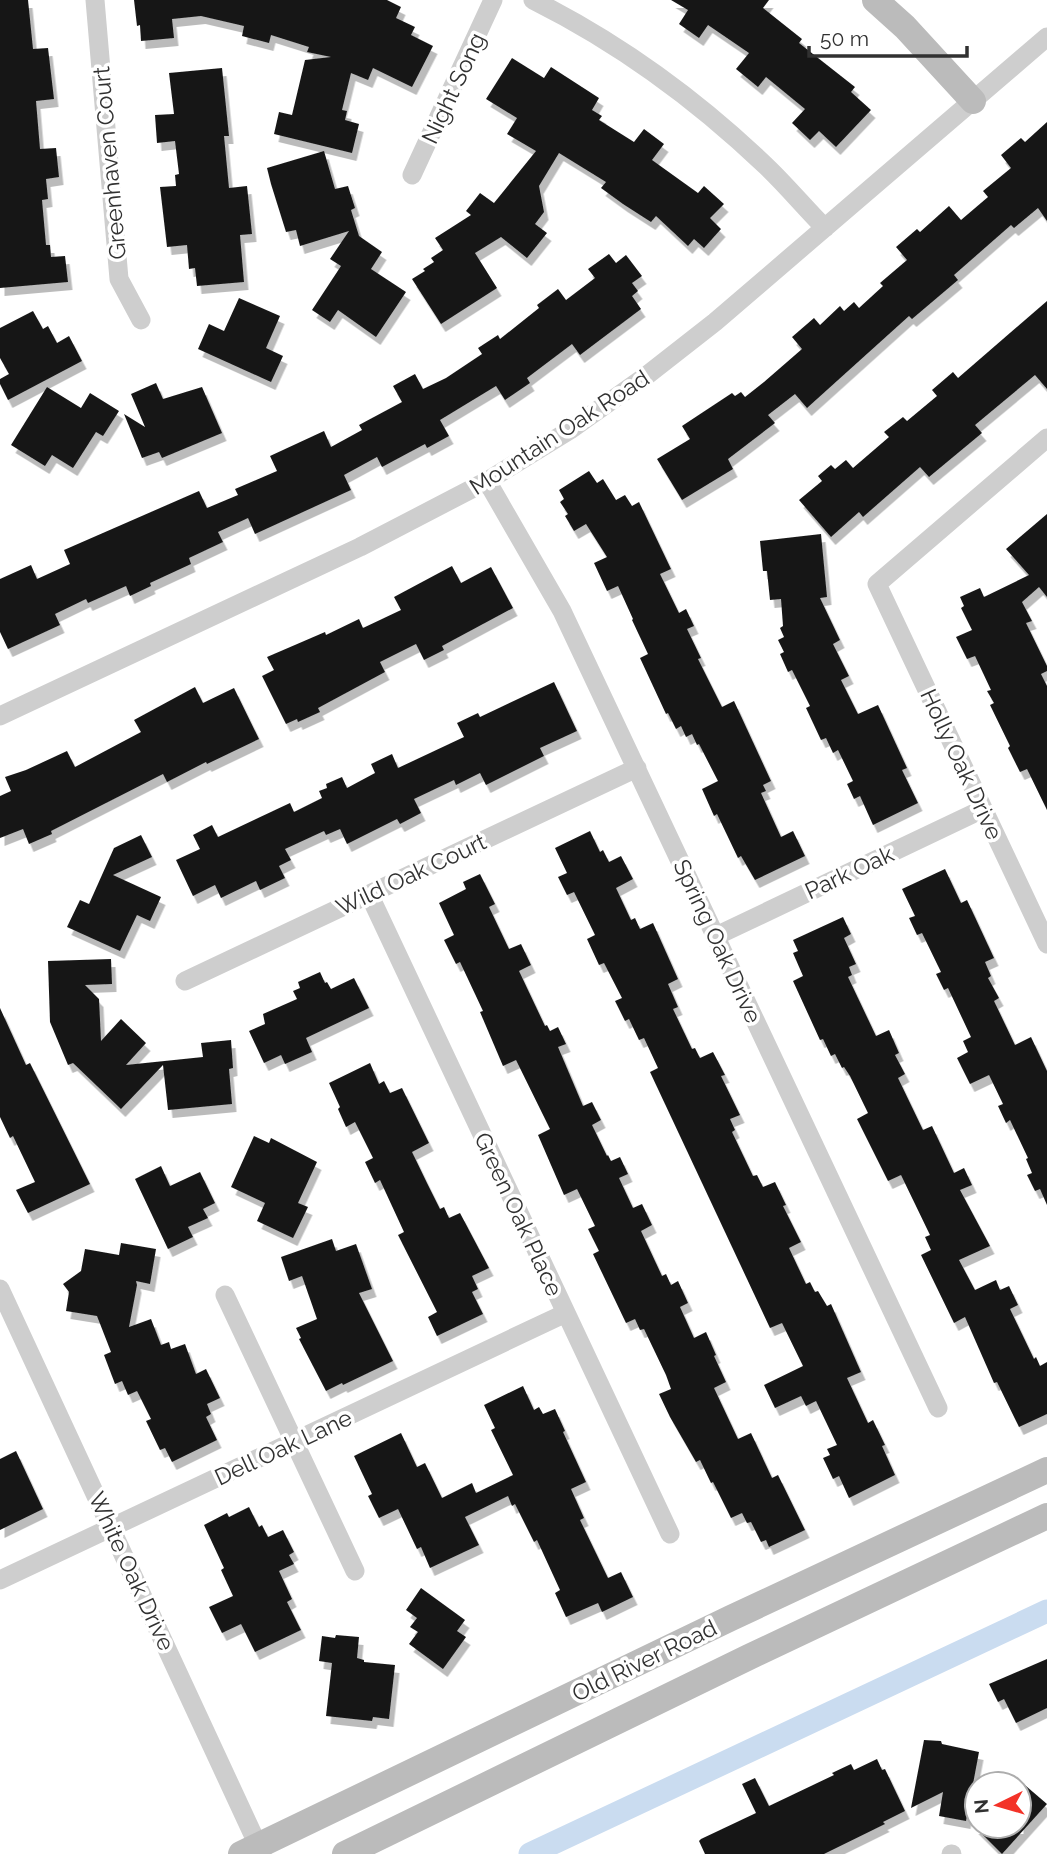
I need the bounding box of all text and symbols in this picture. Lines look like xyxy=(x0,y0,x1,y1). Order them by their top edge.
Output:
scale bar xyxy=(809,14,967,58)
text: 50 m xyxy=(820,26,869,51)
street label: Night Song xyxy=(416,28,490,148)
street label: Greenhaven Court xyxy=(87,65,131,261)
street label: Mountain Oak Road xyxy=(464,364,654,500)
street label: Holly Oak Drive xyxy=(915,684,1009,844)
street label: Wild Oak Court xyxy=(332,827,490,921)
street label: Park Oak xyxy=(800,840,898,904)
street label: Spring Oak Drive xyxy=(668,855,768,1027)
street label: Green Oak Place xyxy=(469,1128,569,1300)
street label: Dell Oak Lane xyxy=(210,1403,356,1491)
street label: White Oak Drive xyxy=(83,1487,181,1655)
street label: Old River Road xyxy=(567,1613,721,1707)
north arrow xyxy=(963,1770,1033,1840)
text: N xyxy=(969,1798,993,1815)

